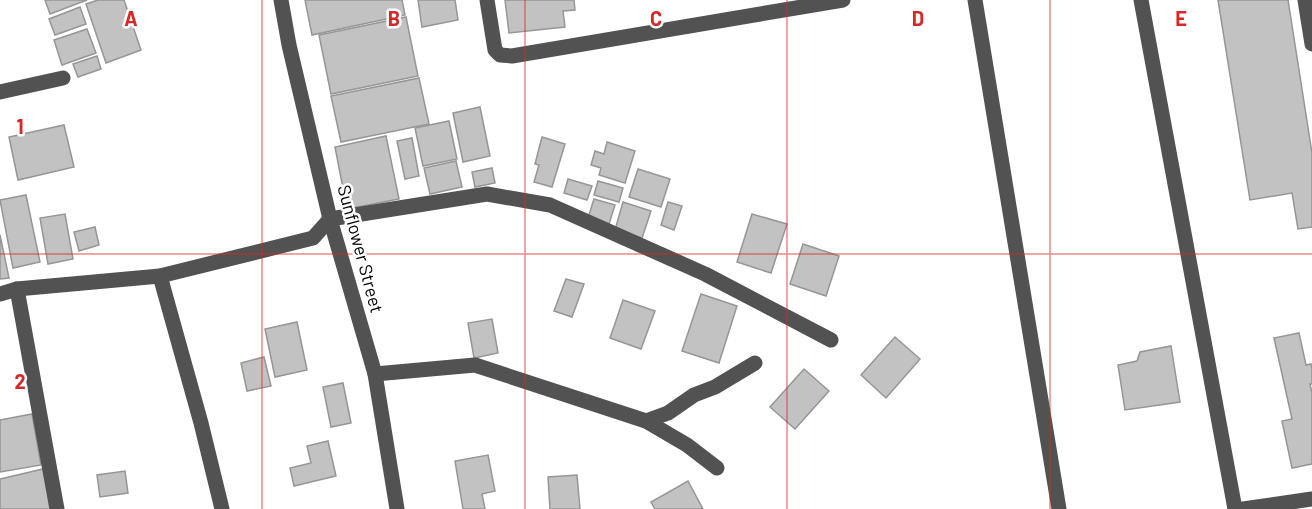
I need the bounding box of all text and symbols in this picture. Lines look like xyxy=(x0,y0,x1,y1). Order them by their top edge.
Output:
text: A xyxy=(124,6,138,30)
text: B xyxy=(388,6,400,30)
text: C xyxy=(650,6,662,30)
text: D xyxy=(912,6,924,30)
text: E xyxy=(1175,6,1187,30)
text: 1 xyxy=(16,114,24,138)
street label: Sunflower Street xyxy=(333,182,389,315)
text: 2 xyxy=(14,369,26,393)

